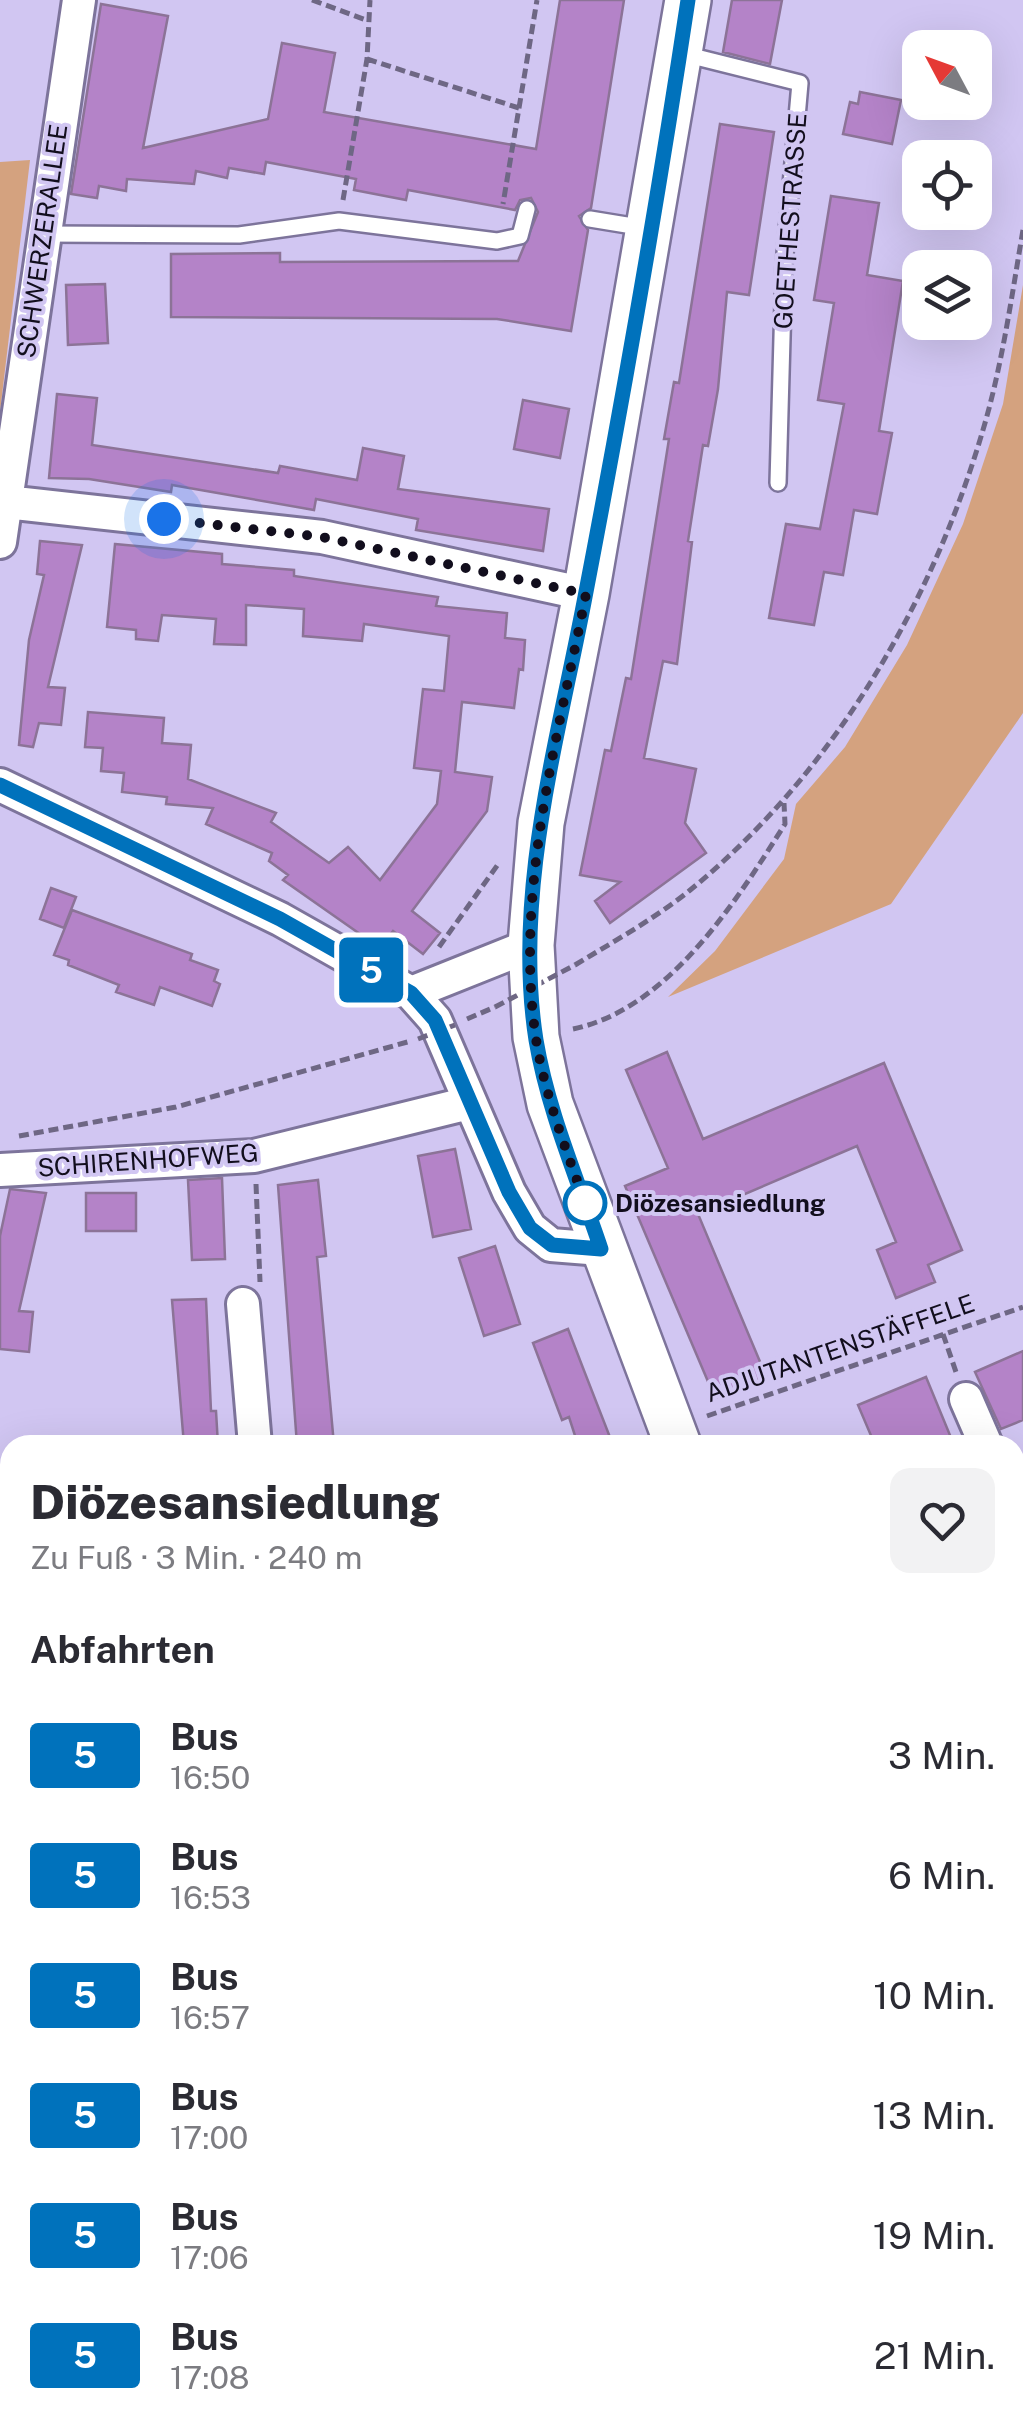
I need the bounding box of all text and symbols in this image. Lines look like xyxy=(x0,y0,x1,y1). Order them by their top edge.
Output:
north arrow xyxy=(902,30,992,120)
map controls xyxy=(902,30,992,340)
street label: GOETHESTRASSE xyxy=(767,112,813,330)
street label: SCHWERZERALLEE xyxy=(11,122,73,360)
button: locate xyxy=(902,140,992,230)
button: layers xyxy=(902,250,992,340)
your location xyxy=(139,494,189,544)
line badge: 5 xyxy=(338,938,404,1002)
text: 5 xyxy=(359,950,383,991)
street label: SCHIRENHOFWEG xyxy=(36,1137,260,1183)
marker: Diözesansiedlung xyxy=(564,1182,606,1224)
place label: Diözesansiedlung xyxy=(615,1188,826,1218)
street label: ADJUTANTENSTÄFFELE xyxy=(702,1288,978,1408)
button: heart xyxy=(890,1468,995,1573)
text: Diözesansiedlung xyxy=(30,1473,440,1530)
text: Zu Fuß · 3 Min. · 240 m xyxy=(30,1539,362,1576)
text: Abfahrten xyxy=(30,1627,215,1672)
text: Bus xyxy=(170,1714,239,1759)
text: 3 Min. xyxy=(888,1733,995,1778)
text: 5 xyxy=(73,1735,97,1776)
text: 16:50 xyxy=(170,1759,250,1796)
text: Bus xyxy=(170,1834,239,1879)
text: 6 Min. xyxy=(888,1853,995,1898)
text: 5 xyxy=(73,1855,97,1896)
text: 16:53 xyxy=(170,1879,251,1916)
text: Bus xyxy=(170,1954,239,1999)
text: 10 Min. xyxy=(873,1973,995,2018)
text: 5 xyxy=(73,1975,97,2016)
text: 16:57 xyxy=(170,1999,250,2036)
text: Bus xyxy=(170,2074,239,2119)
text: 13 Min. xyxy=(873,2093,995,2138)
text: 5 xyxy=(73,2095,97,2136)
text: 17:00 xyxy=(170,2119,248,2156)
text: Bus xyxy=(170,2194,239,2239)
text: 19 Min. xyxy=(873,2213,995,2258)
text: 5 xyxy=(73,2215,97,2256)
text: 17:06 xyxy=(170,2239,249,2276)
text: Bus xyxy=(170,2314,239,2359)
text: 21 Min. xyxy=(874,2333,995,2378)
text: 5 xyxy=(73,2335,97,2376)
text: 17:08 xyxy=(170,2359,250,2396)

